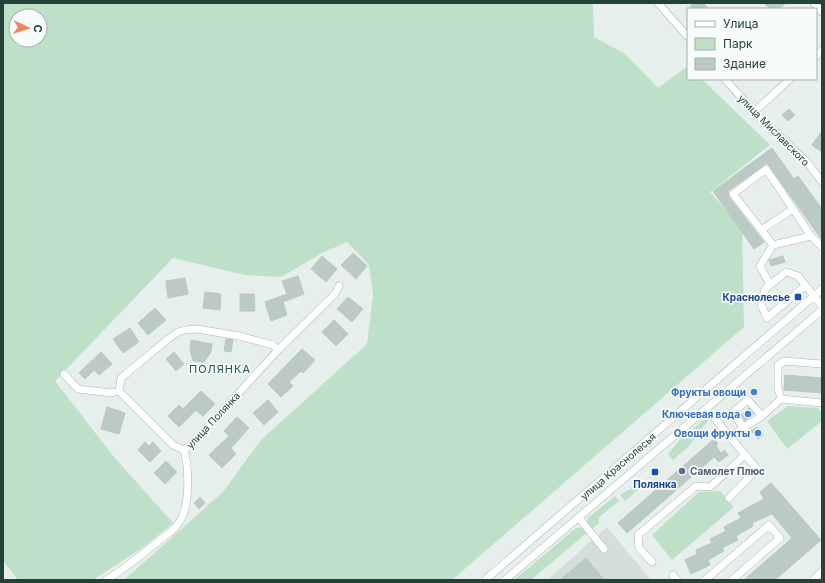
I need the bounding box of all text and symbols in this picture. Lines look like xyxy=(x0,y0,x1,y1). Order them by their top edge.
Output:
north arrow xyxy=(8,8,48,48)
legend xyxy=(687,8,817,80)
text: Улица xyxy=(723,16,758,31)
text: С xyxy=(31,24,45,33)
text: Парк xyxy=(723,36,753,51)
text: Здание xyxy=(723,56,766,71)
street label: улица Миславского xyxy=(736,92,812,168)
place label: Краснолесье xyxy=(723,291,790,303)
marker: Краснолесье xyxy=(793,292,803,302)
district label: ПОЛЯНКА xyxy=(189,362,251,376)
place label: Фрукты овощи xyxy=(671,386,746,399)
marker: Фрукты овощи xyxy=(749,387,759,397)
street label: улица Полянка xyxy=(184,389,242,451)
place label: Ключевая вода xyxy=(662,408,740,420)
marker: Ключевая вода xyxy=(743,409,753,419)
place label: Овощи фрукты xyxy=(674,427,750,440)
marker: Овощи фрукты xyxy=(753,428,763,438)
street label: улица Краснолесья xyxy=(578,430,658,502)
place label: Самолет Плюс xyxy=(690,465,765,477)
marker: Самолет Плюс xyxy=(677,466,687,476)
marker: Полянка xyxy=(650,467,660,477)
place label: Полянка xyxy=(633,478,677,490)

